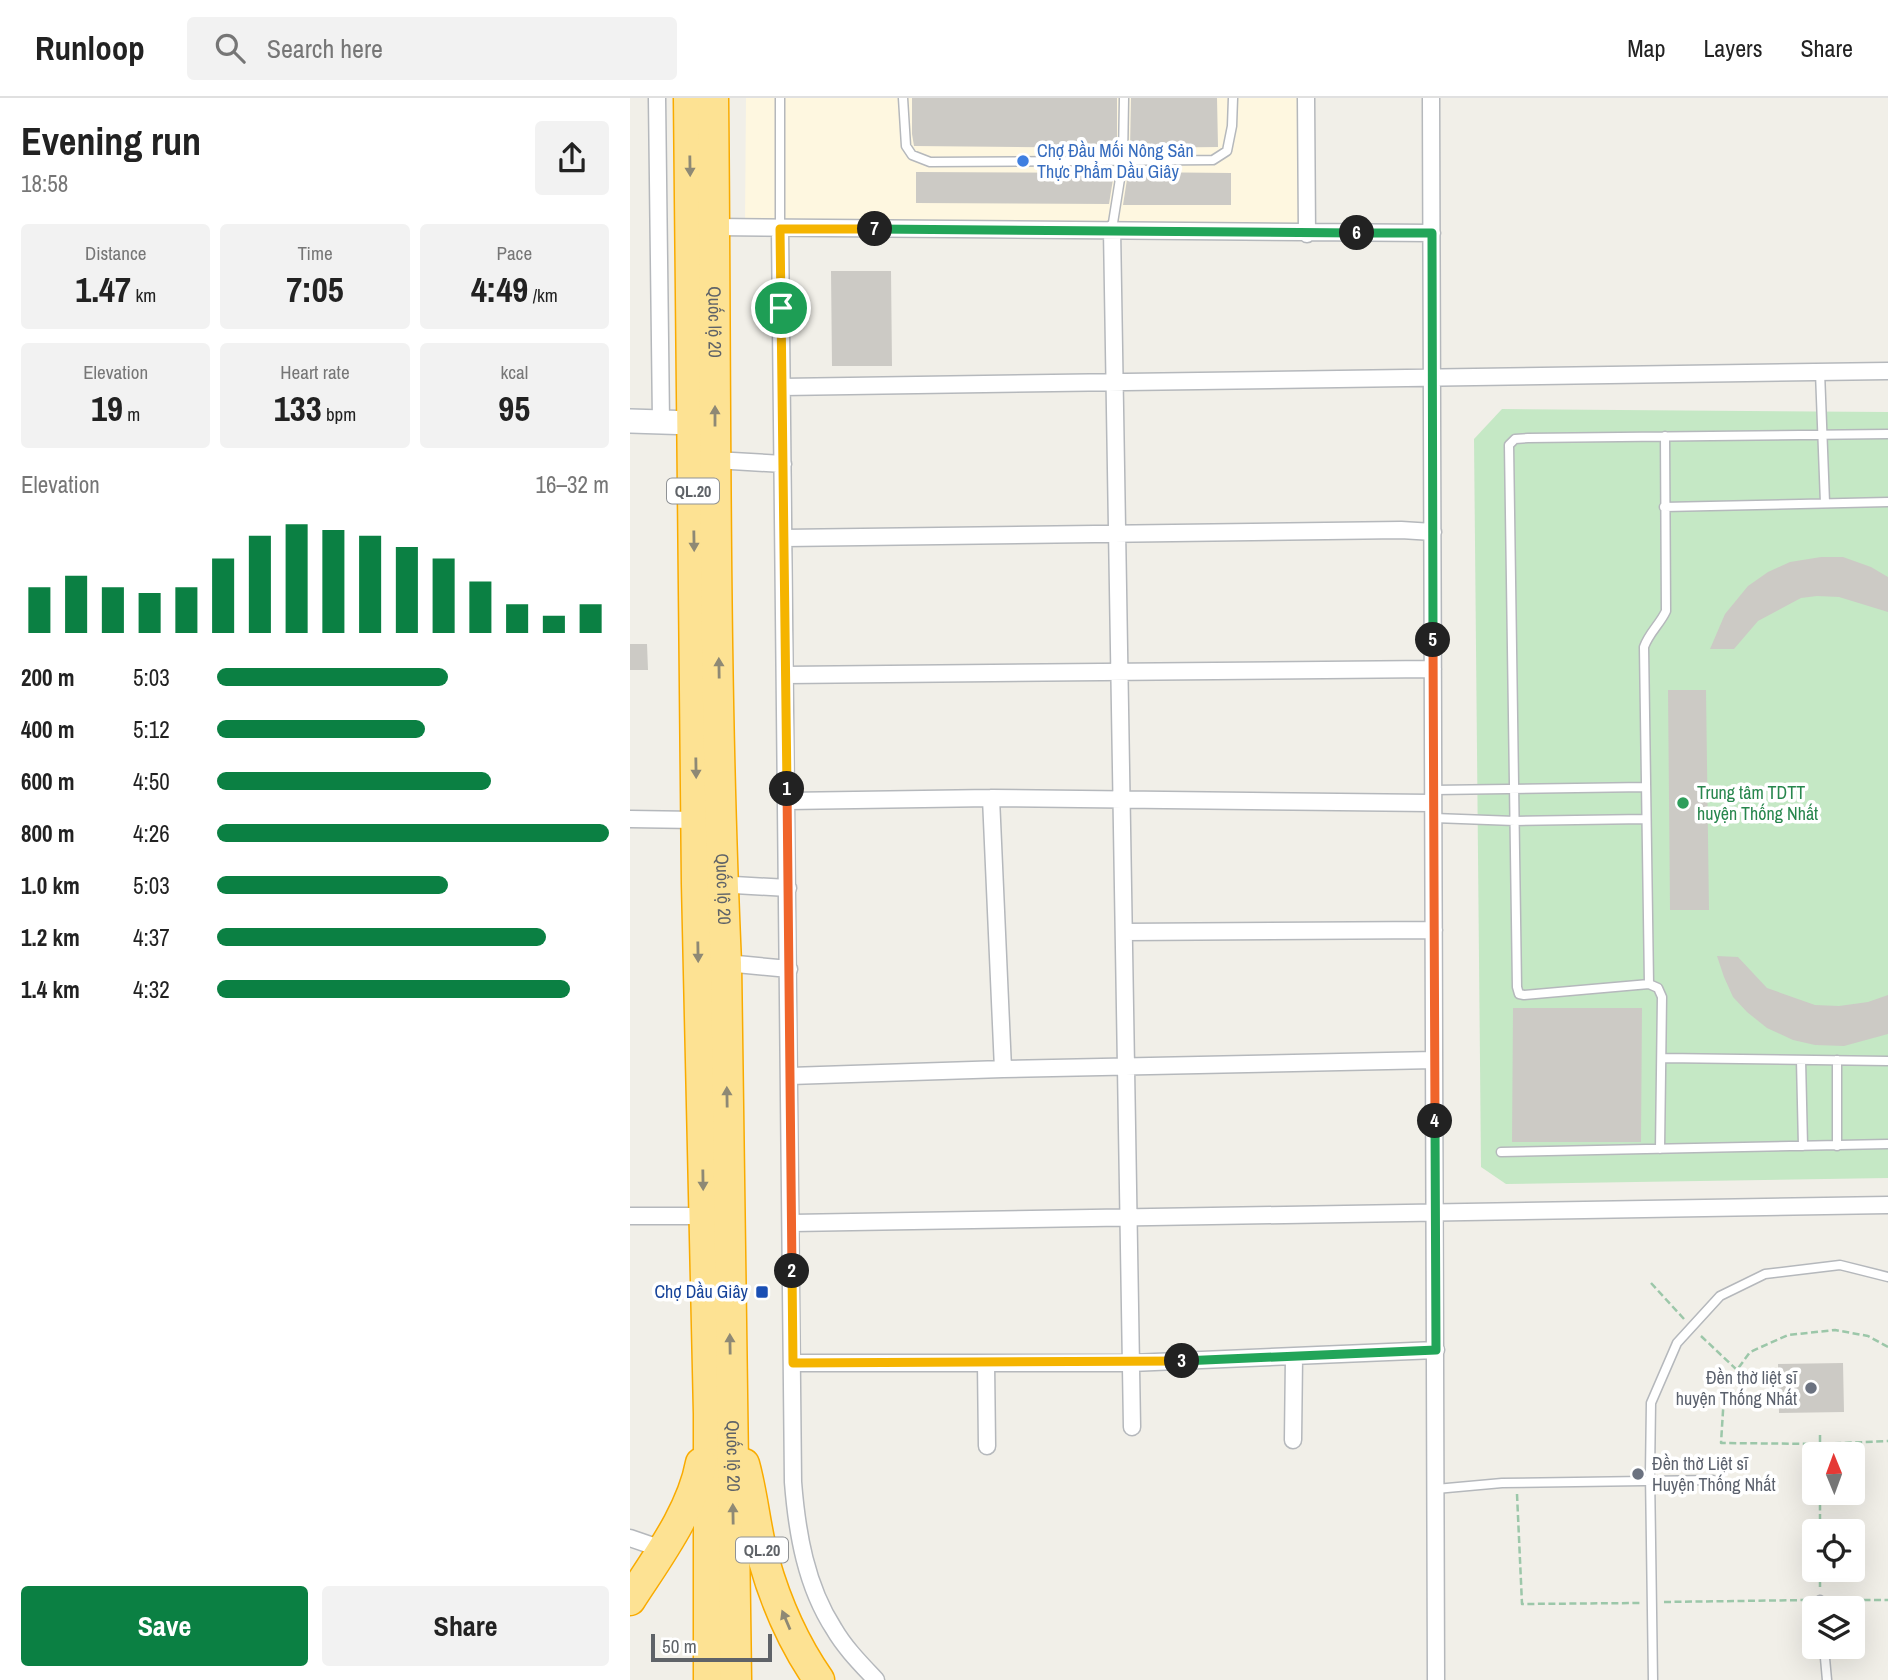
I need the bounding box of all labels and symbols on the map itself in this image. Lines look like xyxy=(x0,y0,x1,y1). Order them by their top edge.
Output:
place label: Chợ Đầu Mối Nông Sản Thực Phẩm Dầu Giây xyxy=(1037,138,1194,184)
marker: Chợ Đầu Mối Nông Sản Thực Phẩm Dầu Giây xyxy=(1015,153,1031,169)
one-way arrow xyxy=(684,155,696,177)
pin: 7 xyxy=(858,212,892,246)
pin: 6 xyxy=(1340,216,1374,250)
pin xyxy=(751,278,811,338)
street label: Quốc lộ 20 xyxy=(702,286,728,358)
one-way arrow xyxy=(709,405,721,427)
road number: QL.20 xyxy=(667,478,719,504)
one-way arrow xyxy=(688,530,699,552)
pin: 5 xyxy=(1416,622,1450,658)
one-way arrow xyxy=(713,657,724,679)
one-way arrow xyxy=(690,757,701,779)
pin: 1 xyxy=(770,772,804,806)
place label: Trung tâm TDTT huyện Thống Nhất xyxy=(1697,780,1818,826)
marker: Trung tâm TDTT huyện Thống Nhất xyxy=(1675,795,1691,811)
street label: Quốc lộ 20 xyxy=(710,853,737,925)
one-way arrow xyxy=(693,941,704,963)
one-way arrow xyxy=(721,1085,733,1107)
pin: 4 xyxy=(1418,1104,1452,1138)
one-way arrow xyxy=(698,1169,709,1191)
pin: 2 xyxy=(774,1254,810,1288)
place label: Chợ Dầu Giây xyxy=(654,1279,749,1304)
marker: Chợ Dầu Giây xyxy=(754,1284,770,1300)
one-way arrow xyxy=(724,1332,736,1354)
pin: 3 xyxy=(1164,1344,1200,1378)
place label: Đền thờ liệt sĩ huyện Thống Nhất xyxy=(1676,1365,1798,1411)
marker: Đền thờ liệt sĩ huyện Thống Nhất xyxy=(1803,1380,1819,1396)
street label: Quốc lộ 20 xyxy=(720,1420,746,1492)
north arrow xyxy=(1802,1442,1866,1505)
place label: Đền thờ Liệt sĩ Huyện Thống Nhất xyxy=(1652,1451,1776,1497)
marker: Đền thờ Liệt sĩ Huyện Thống Nhất xyxy=(1630,1466,1646,1482)
one-way arrow xyxy=(727,1503,739,1525)
road number: QL.20 xyxy=(736,1538,788,1562)
one-way arrow xyxy=(780,1610,792,1630)
scale bar xyxy=(651,1631,772,1663)

